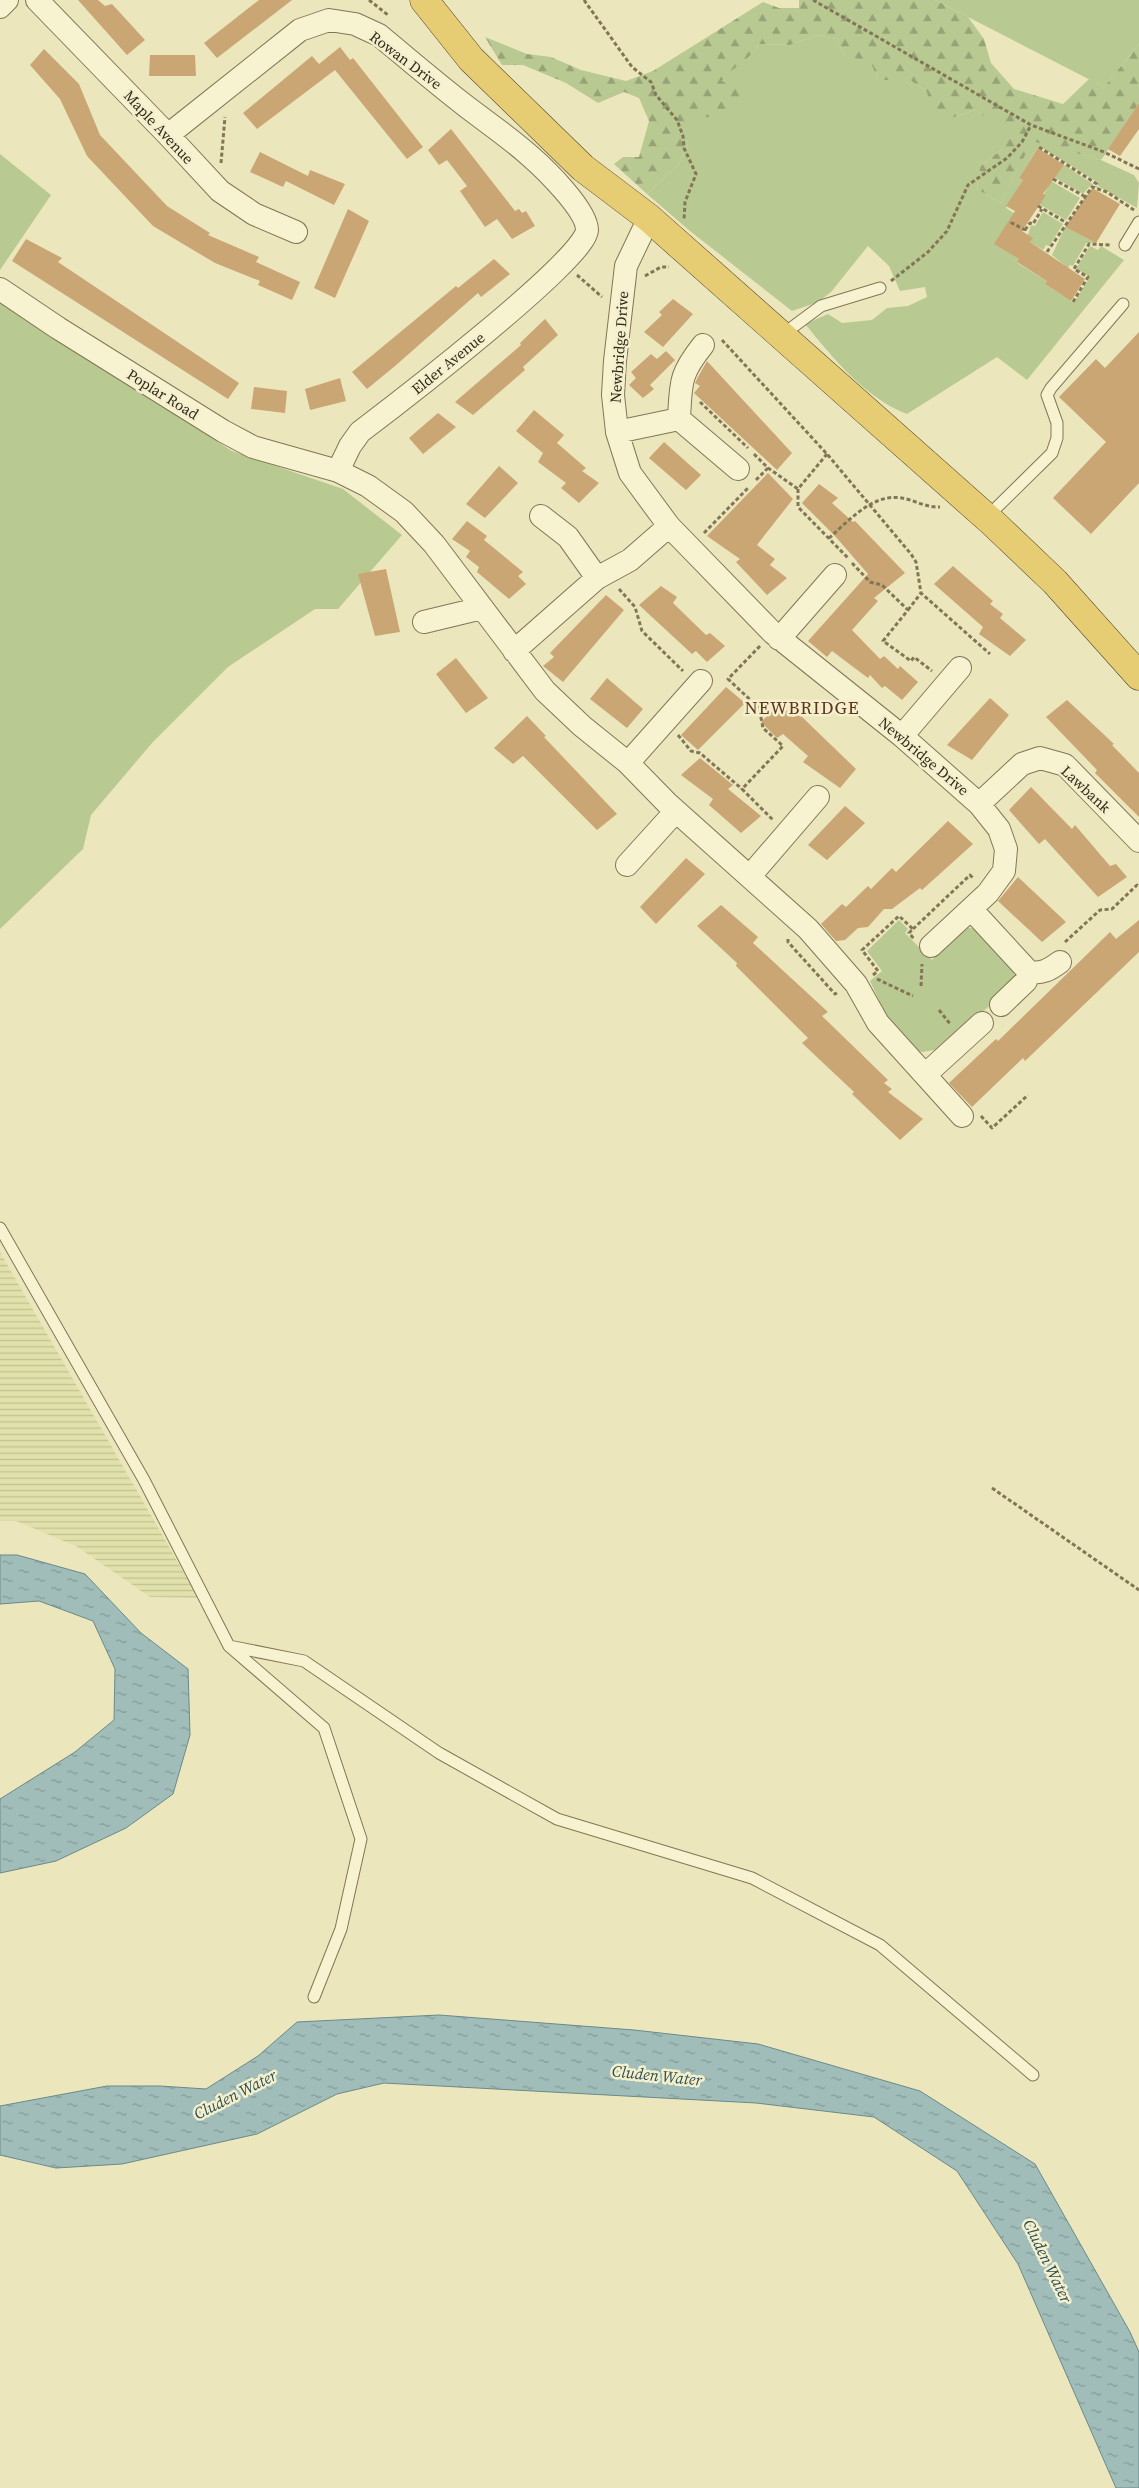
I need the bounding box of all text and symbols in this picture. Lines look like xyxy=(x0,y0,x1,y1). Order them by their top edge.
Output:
street label: Rowan Drive xyxy=(366,26,447,94)
street label: Maple Avenue xyxy=(119,85,199,169)
street label: Newbridge Drive xyxy=(605,290,633,404)
street label: Elder Avenue xyxy=(407,327,489,399)
street label: Poplar Road xyxy=(123,364,203,425)
district label: NEWBRIDGE xyxy=(744,695,860,720)
street label: Newbridge Drive xyxy=(874,712,974,800)
street label: Lawbank xyxy=(1057,761,1116,818)
water label: Cluden Water xyxy=(611,2059,704,2091)
water label: Cluden Water xyxy=(190,2063,281,2124)
water label: Cluden Water xyxy=(1018,2216,1078,2307)

